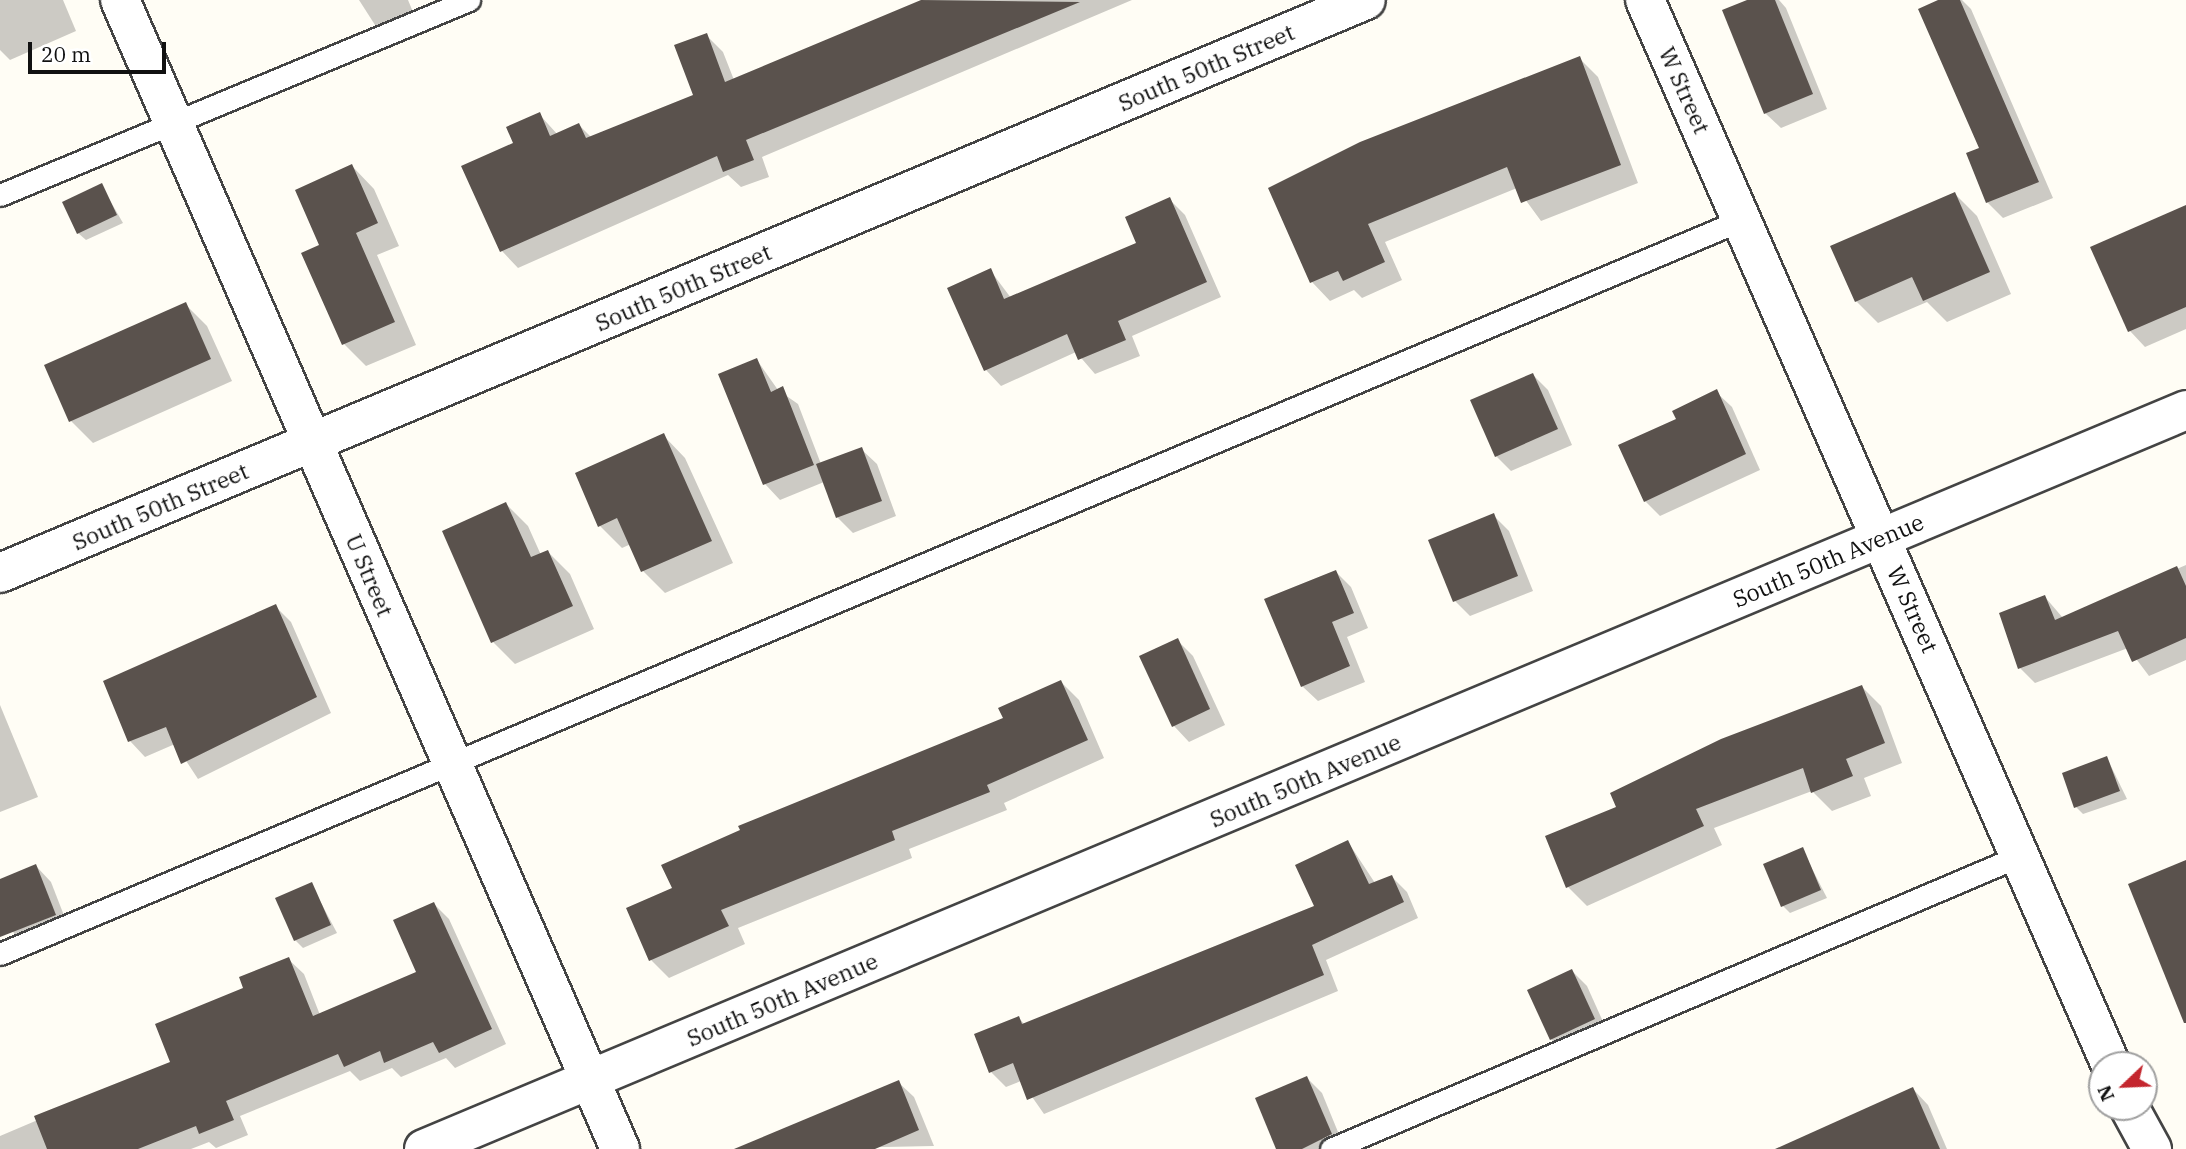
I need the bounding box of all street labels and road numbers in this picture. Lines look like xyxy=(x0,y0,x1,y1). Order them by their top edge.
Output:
street label: South 50th Street xyxy=(1114,17,1298,117)
street label: W Street xyxy=(1654,42,1716,138)
street label: South 50th Street xyxy=(591,237,775,337)
street label: South 50th Street xyxy=(68,456,252,556)
street label: South 50th Avenue xyxy=(1728,507,1928,613)
street label: U Street xyxy=(340,530,400,620)
street label: W Street xyxy=(1882,561,1944,657)
street label: South 50th Avenue xyxy=(1205,727,1405,833)
street label: South 50th Avenue xyxy=(682,946,882,1052)

